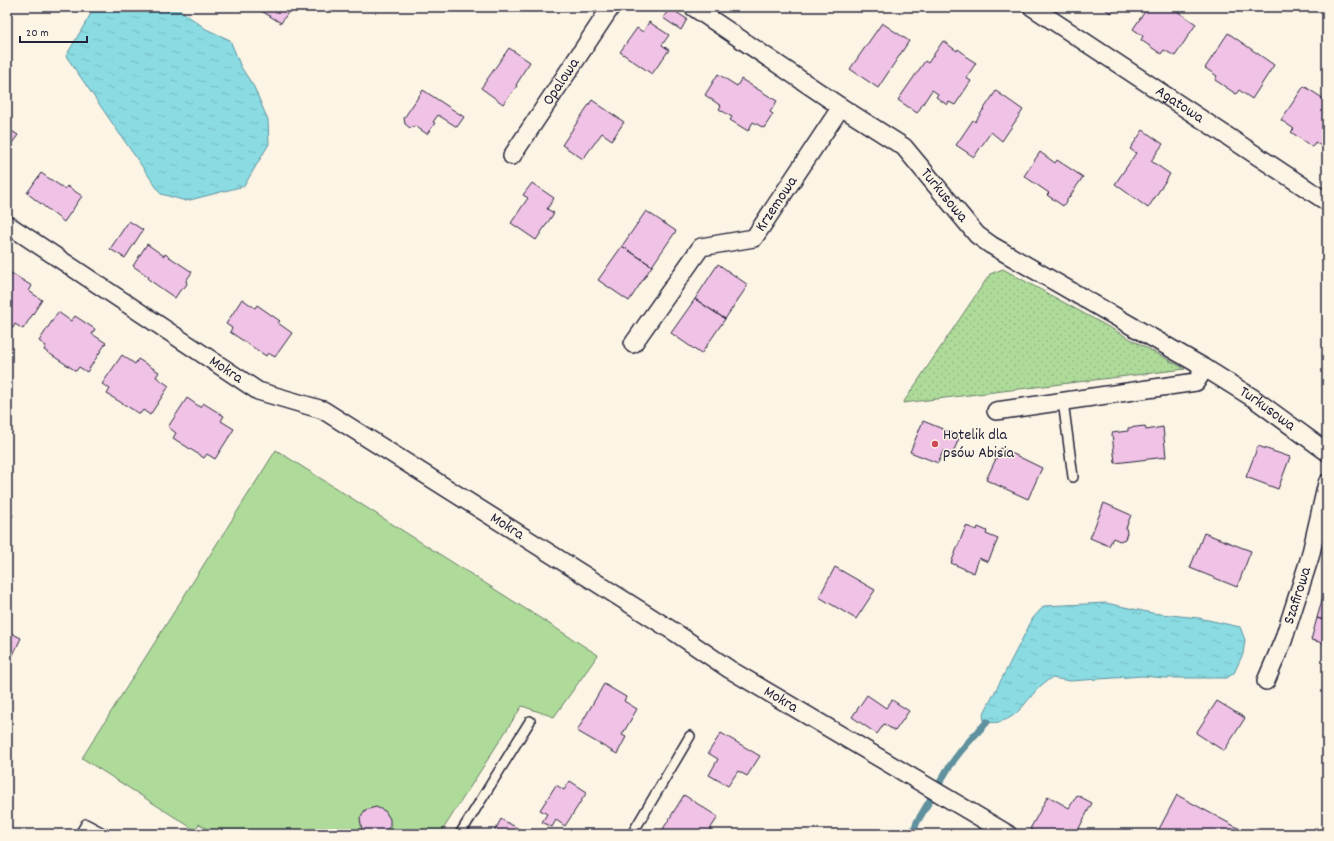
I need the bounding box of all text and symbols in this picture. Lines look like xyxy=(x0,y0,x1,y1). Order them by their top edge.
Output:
scale bar xyxy=(20,18,87,44)
text: 20 m xyxy=(26,25,49,42)
street label: Opalowa xyxy=(537,53,586,110)
street label: Agatowa xyxy=(1151,80,1209,129)
street label: Turkusowa xyxy=(915,163,974,228)
street label: Krzemowa xyxy=(750,171,804,236)
street label: Mokra xyxy=(204,350,248,390)
street label: Turkusowa xyxy=(1235,381,1301,437)
place label: Hotelik dla psów Abisia xyxy=(943,424,1014,465)
marker: Hotelik dla psów Abisia xyxy=(930,439,940,449)
street label: Mokra xyxy=(486,507,529,546)
street label: Szafirowa xyxy=(1278,564,1318,627)
street label: Mokra xyxy=(759,680,803,719)

